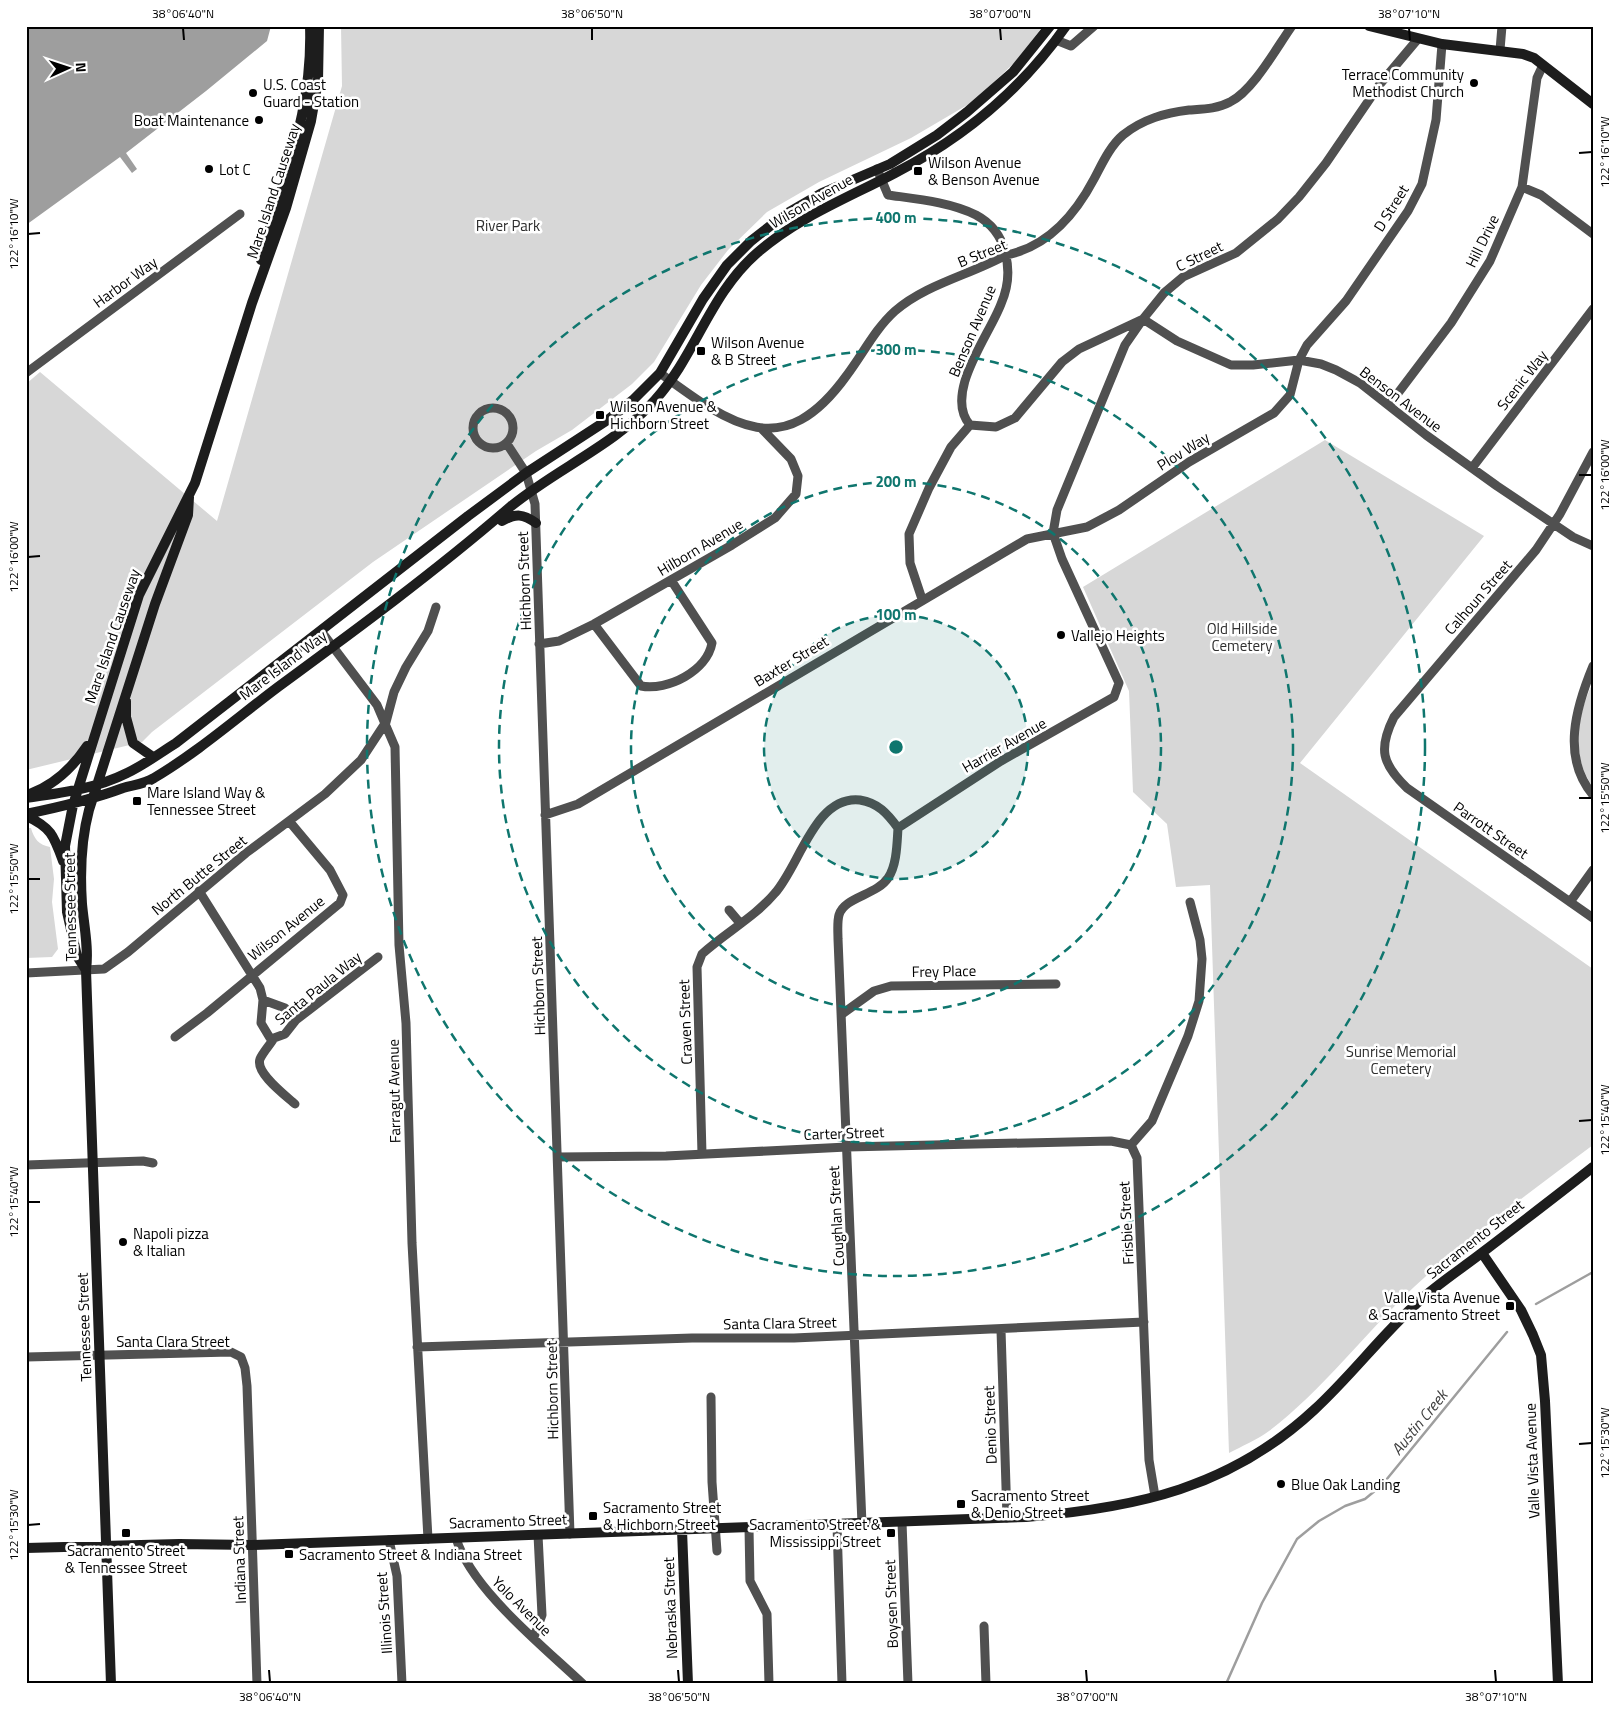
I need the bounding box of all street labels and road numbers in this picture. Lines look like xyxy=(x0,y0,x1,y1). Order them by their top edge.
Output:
street label: Mare Island Causeway xyxy=(240,120,306,262)
street label: Wilson Avenue xyxy=(765,168,857,234)
street label: D Street xyxy=(1368,179,1415,236)
street label: Hill Drive xyxy=(1459,211,1505,271)
street label: B Street xyxy=(954,232,1011,273)
street label: C Street xyxy=(1171,234,1227,277)
street label: Harbor Way xyxy=(88,251,162,313)
street label: Benson Avenue xyxy=(942,281,1002,381)
street label: Scenic Way xyxy=(1491,345,1553,415)
street label: Benson Avenue xyxy=(1355,360,1447,438)
street label: Plov Way xyxy=(1152,426,1214,476)
street label: Hilborn Avenue xyxy=(653,512,747,582)
street label: Hichborn Street xyxy=(511,530,537,631)
street label: Calhoun Street xyxy=(1439,554,1518,640)
street label: Mare Island Causeway xyxy=(78,566,146,706)
street label: Mare Island Way xyxy=(234,624,332,706)
street label: Baxter Street xyxy=(749,629,833,692)
street label: Harrier Avenue xyxy=(957,711,1051,779)
street label: Parrott Street xyxy=(1449,796,1534,865)
street label: North Butte Street xyxy=(146,829,252,921)
street label: Tennessee Street xyxy=(58,852,82,962)
street label: Wilson Avenue xyxy=(243,890,329,966)
street label: Hichborn Street xyxy=(525,935,551,1036)
street label: Santa Paula Way xyxy=(270,946,366,1030)
street label: Frey Place xyxy=(912,959,976,983)
street label: Craven Street xyxy=(672,978,698,1065)
street label: Farragut Avenue xyxy=(382,1039,406,1143)
street label: Carter Street xyxy=(803,1120,886,1146)
street label: Coughlan Street xyxy=(822,1164,850,1267)
street label: Frisbie Street xyxy=(1112,1180,1140,1265)
street label: Sacramento Street xyxy=(1421,1193,1529,1284)
street label: Tennessee Street xyxy=(71,1271,97,1382)
street label: Santa Clara Street xyxy=(723,1310,838,1335)
street label: Santa Clara Street xyxy=(116,1330,231,1353)
street label: Hichborn Street xyxy=(540,1340,564,1440)
street label: Denio Street xyxy=(977,1385,1003,1465)
street label: Valle Vista Avenue xyxy=(1518,1403,1546,1519)
street label: Sacramento Street xyxy=(449,1507,568,1535)
street label: Indiana Street xyxy=(226,1515,252,1604)
street label: Nebraska Street xyxy=(657,1556,683,1659)
street label: Boysen Street xyxy=(878,1559,904,1649)
street label: Illinois Street xyxy=(370,1571,398,1655)
street label: Yolo Avenue xyxy=(487,1571,557,1641)

